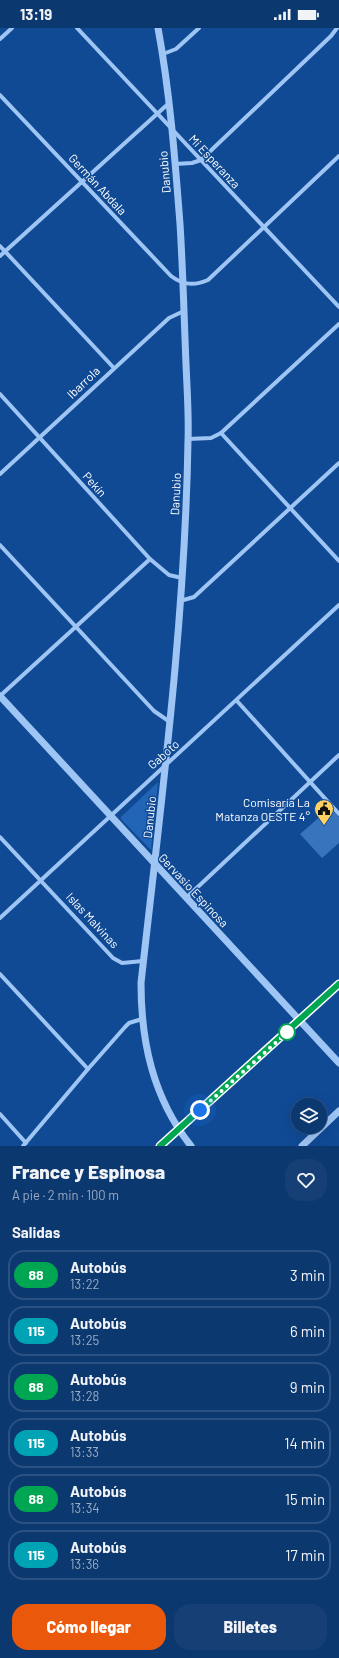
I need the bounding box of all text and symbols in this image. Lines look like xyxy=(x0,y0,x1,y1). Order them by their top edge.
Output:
text: 13:19 xyxy=(20,5,52,23)
street label: Mi Esperanza xyxy=(187,131,243,191)
street label: Danubio xyxy=(155,150,173,194)
street label: Germán Abdala xyxy=(66,151,130,217)
street label: Ibarrola xyxy=(64,363,102,401)
street label: Pekín xyxy=(80,469,110,499)
street label: Danubio xyxy=(167,472,183,516)
street label: Gaboto xyxy=(145,736,181,772)
street label: Danubio xyxy=(140,795,158,839)
place label: Comisaría La Matanza OESTE 4° xyxy=(215,795,310,823)
public building icon: Comisaría La Matanza OESTE 4° xyxy=(313,798,335,826)
street label: Gervasio Espinosa xyxy=(156,850,232,930)
street label: Islas Malvinas xyxy=(64,889,122,951)
unlabelled marker xyxy=(278,1023,296,1041)
map controls xyxy=(291,1098,327,1134)
button: layers xyxy=(291,1098,327,1134)
your location xyxy=(190,1100,210,1120)
button: heart xyxy=(285,1159,327,1201)
text: France y Espinosa xyxy=(12,1160,165,1183)
text: A pie · 2 min · 100 m xyxy=(12,1187,119,1203)
text: Salidas xyxy=(12,1223,60,1241)
text: Autobús xyxy=(70,1258,126,1276)
text: 88 xyxy=(28,1266,44,1283)
text: 3 min xyxy=(290,1266,325,1284)
text: 13:22 xyxy=(70,1276,100,1292)
text: Autobús xyxy=(70,1314,126,1332)
text: 115 xyxy=(27,1322,45,1339)
text: 6 min xyxy=(290,1322,325,1340)
text: 13:25 xyxy=(70,1332,99,1348)
text: Autobús xyxy=(70,1370,126,1388)
text: 88 xyxy=(28,1378,44,1395)
text: 9 min xyxy=(290,1378,325,1396)
text: 13:28 xyxy=(70,1388,99,1404)
text: Autobús xyxy=(70,1426,126,1444)
text: 115 xyxy=(27,1434,45,1451)
text: 14 min xyxy=(284,1434,325,1452)
text: 13:33 xyxy=(70,1444,99,1460)
text: Autobús xyxy=(70,1482,126,1500)
text: 88 xyxy=(28,1490,44,1507)
text: 15 min xyxy=(285,1490,325,1508)
text: 13:34 xyxy=(70,1500,100,1516)
text: Autobús xyxy=(70,1538,126,1556)
text: 115 xyxy=(27,1546,45,1563)
text: 17 min xyxy=(285,1546,325,1564)
text: 13:36 xyxy=(70,1556,99,1572)
button: Cómo llegar xyxy=(12,1604,166,1650)
button: Billetes xyxy=(174,1604,327,1650)

